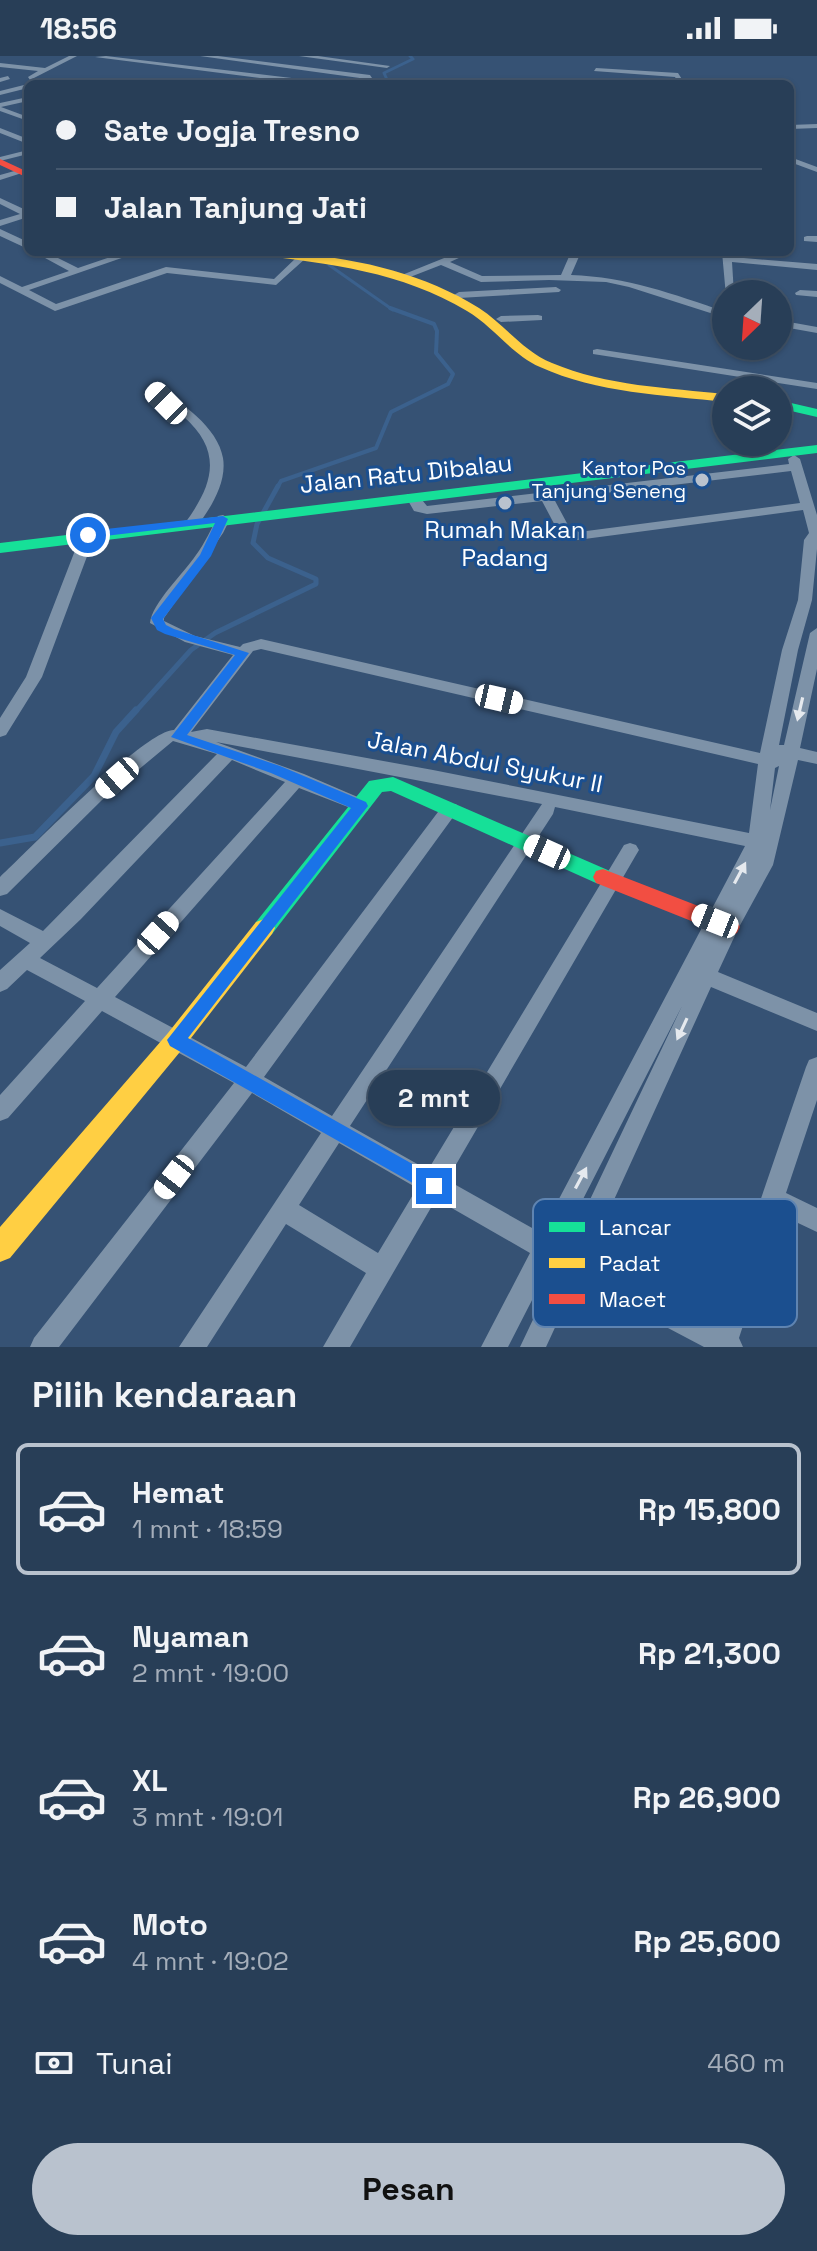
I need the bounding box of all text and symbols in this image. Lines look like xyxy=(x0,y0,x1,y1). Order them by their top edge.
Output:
text: 18:56 xyxy=(40,9,117,48)
text: Sate Jogja Tresno xyxy=(104,111,360,150)
text: Jalan Tanjung Jati xyxy=(104,188,367,227)
north arrow xyxy=(712,280,792,360)
map controls xyxy=(712,280,792,456)
button: layers xyxy=(712,376,792,456)
car xyxy=(141,378,191,428)
street label: Jalan Ratu Dibalau xyxy=(298,447,514,500)
place label: Kantor Pos Tanjung Seneng xyxy=(532,455,686,504)
marker: Kantor Pos Tanjung Seneng xyxy=(693,471,711,489)
marker: Rumah Makan Padang xyxy=(496,494,514,512)
place label: Rumah Makan Padang xyxy=(425,514,585,573)
route start xyxy=(70,517,106,553)
car xyxy=(473,682,525,716)
one-way arrow xyxy=(793,696,806,721)
street label: Jalan Abdul Syukur II xyxy=(365,723,605,800)
car xyxy=(91,753,143,803)
car xyxy=(520,831,574,873)
one-way arrow xyxy=(732,862,746,884)
car xyxy=(688,901,742,941)
car xyxy=(133,907,183,959)
one-way arrow xyxy=(675,1017,689,1040)
callout: 2 mnt xyxy=(368,1070,500,1126)
text: 2 mnt xyxy=(398,1081,470,1115)
car xyxy=(150,1151,198,1203)
one-way arrow xyxy=(575,1167,588,1190)
route end xyxy=(416,1168,452,1204)
legend xyxy=(533,1199,797,1327)
text: Lancar xyxy=(599,1213,671,1241)
text: Padat xyxy=(599,1249,661,1277)
text: Macet xyxy=(599,1285,666,1313)
text: Pilih kendaraan xyxy=(32,1372,297,1418)
icon: car xyxy=(36,1473,108,1545)
text: Hemat xyxy=(132,1473,225,1512)
text: Rp 15,800 xyxy=(638,1490,781,1529)
text: 1 mnt · 18:59 xyxy=(132,1512,283,1546)
icon: car xyxy=(36,1617,108,1689)
text: Nyaman xyxy=(132,1617,249,1656)
text: Rp 21,300 xyxy=(638,1634,781,1673)
text: 2 mnt · 19:00 xyxy=(132,1656,289,1690)
icon: car xyxy=(36,1761,108,1833)
text: XL xyxy=(132,1761,168,1800)
text: Rp 26,900 xyxy=(633,1778,781,1817)
text: 3 mnt · 19:01 xyxy=(132,1800,283,1834)
icon: car xyxy=(36,1905,108,1977)
text: Moto xyxy=(132,1905,208,1944)
text: Rp 25,600 xyxy=(634,1922,781,1961)
text: 4 mnt · 19:02 xyxy=(132,1944,289,1978)
icon: cash xyxy=(32,2041,76,2085)
text: Tunai xyxy=(96,2044,173,2083)
text: 460 m xyxy=(707,2046,785,2080)
button: Pesan xyxy=(32,2143,785,2235)

